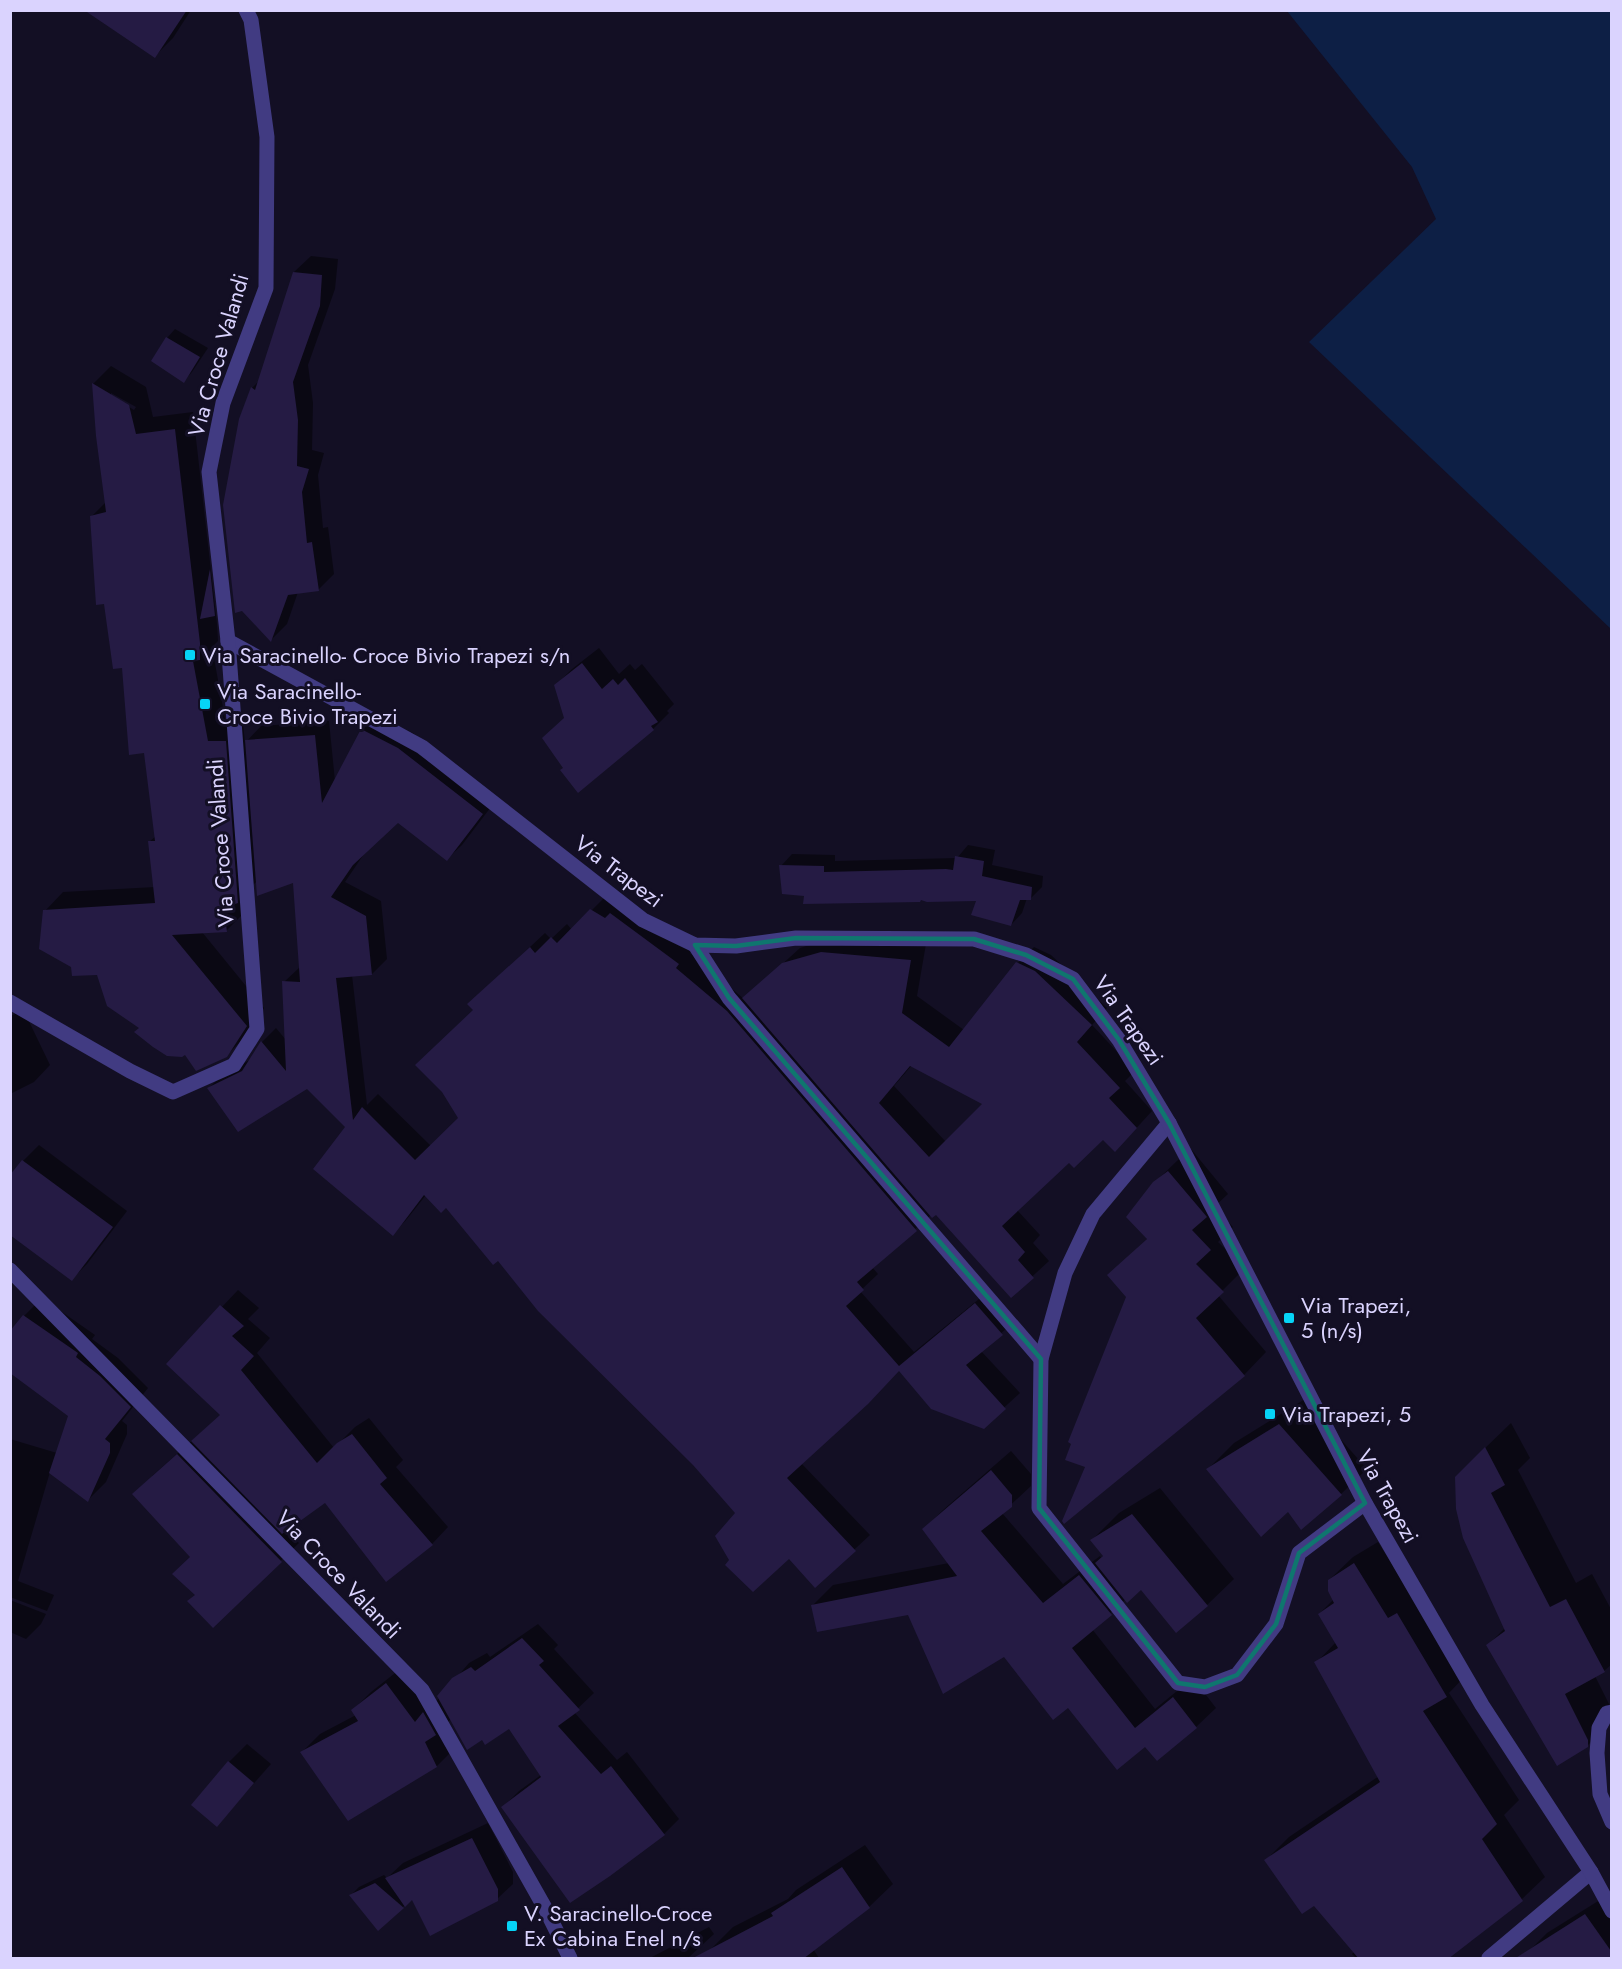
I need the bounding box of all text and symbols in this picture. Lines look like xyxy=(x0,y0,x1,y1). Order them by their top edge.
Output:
street label: Via Croce Valandi xyxy=(179,270,257,440)
place label: Via Saracinello- Croce Bivio Trapezi s/n xyxy=(202,639,570,671)
marker: Via Saracinello- Croce Bivio Trapezi s/n xyxy=(183,648,197,662)
place label: Via Saracinello- Croce Bivio Trapezi xyxy=(217,675,398,732)
marker: Via Saracinello- Croce Bivio Trapezi xyxy=(198,697,212,711)
street label: Via Croce Valandi xyxy=(198,758,242,928)
street label: Via Trapezi xyxy=(568,827,670,915)
street label: Via Trapezi xyxy=(1086,968,1172,1072)
place label: Via Trapezi, 5 (n/s) xyxy=(1301,1289,1411,1346)
marker: Via Trapezi, 5 (n/s) xyxy=(1282,1311,1296,1325)
place label: Via Trapezi, 5 xyxy=(1282,1398,1411,1430)
marker: Via Trapezi, 5 xyxy=(1263,1407,1277,1421)
street label: Via Trapezi xyxy=(1349,1443,1427,1549)
street label: Via Croce Valandi xyxy=(269,1502,409,1646)
place label: V. Saracinello-Croce Ex Cabina Enel n/s xyxy=(524,1897,712,1954)
marker: V. Saracinello-Croce Ex Cabina Enel n/s xyxy=(505,1919,519,1933)

